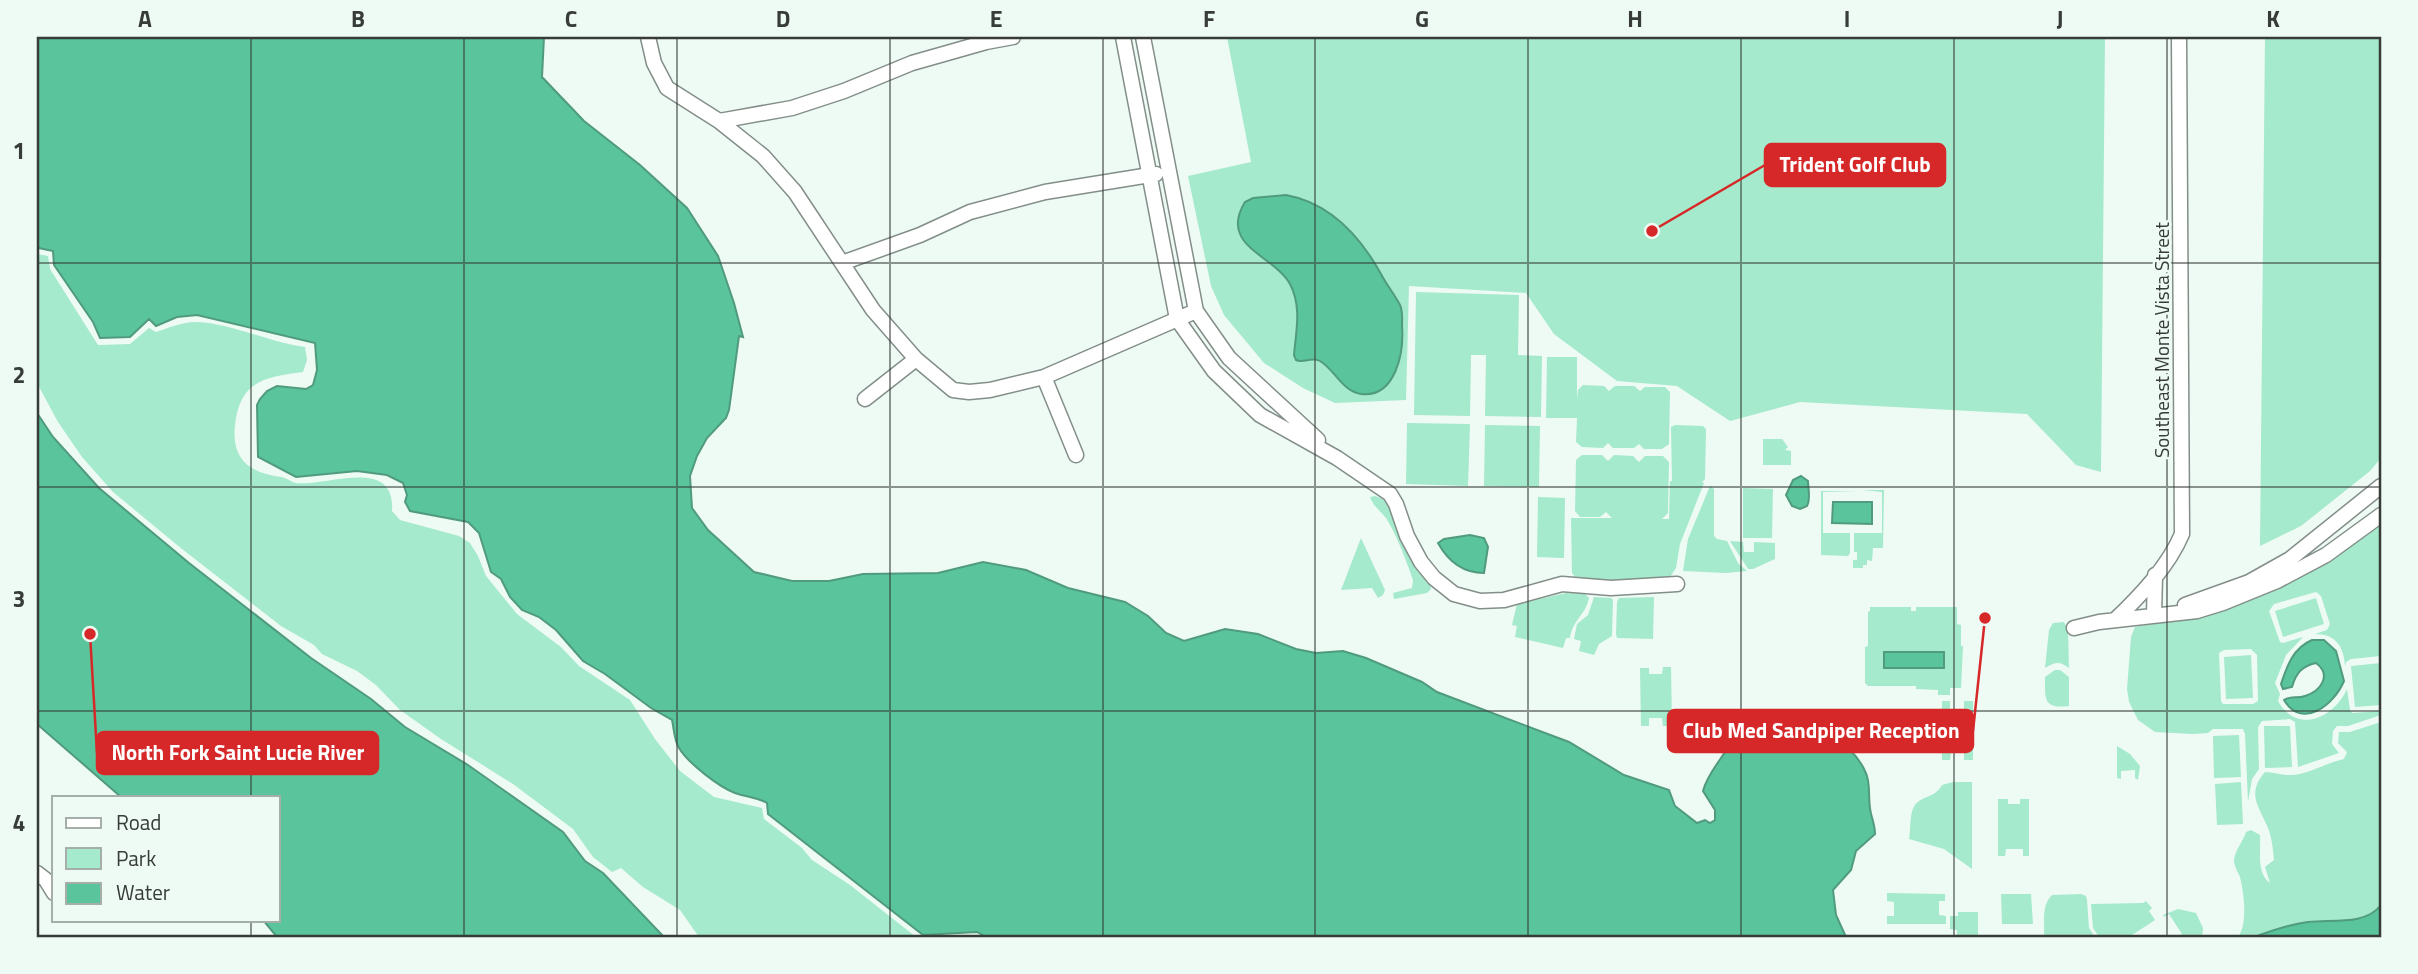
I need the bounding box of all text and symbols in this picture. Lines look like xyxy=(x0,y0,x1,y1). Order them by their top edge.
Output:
text: A xyxy=(138,1,152,36)
text: B xyxy=(351,1,365,36)
text: C xyxy=(565,1,577,36)
text: D xyxy=(776,1,790,36)
text: E xyxy=(990,1,1002,36)
text: F xyxy=(1203,1,1215,36)
text: G xyxy=(1415,1,1429,36)
text: H xyxy=(1627,1,1643,36)
text: I xyxy=(1844,1,1850,36)
text: J xyxy=(2057,1,2063,36)
text: K xyxy=(2266,1,2280,36)
text: 1 xyxy=(13,133,25,168)
callout: Trident Golf Club xyxy=(1765,144,1945,186)
text: Trident Golf Club xyxy=(1779,148,1931,180)
street label: Southeast Monte Vista Street xyxy=(2147,222,2176,458)
text: 2 xyxy=(13,357,25,392)
text: 3 xyxy=(13,581,25,616)
callout: Club Med Sandpiper Reception xyxy=(1668,710,1973,752)
text: Club Med Sandpiper Reception xyxy=(1682,714,1960,746)
callout: North Fork Saint Lucie River xyxy=(97,732,378,774)
text: North Fork Saint Lucie River xyxy=(112,736,365,768)
legend xyxy=(52,796,280,922)
text: 4 xyxy=(13,805,25,840)
text: Road xyxy=(116,806,161,838)
text: Park xyxy=(116,842,156,874)
text: Water xyxy=(116,876,170,908)

